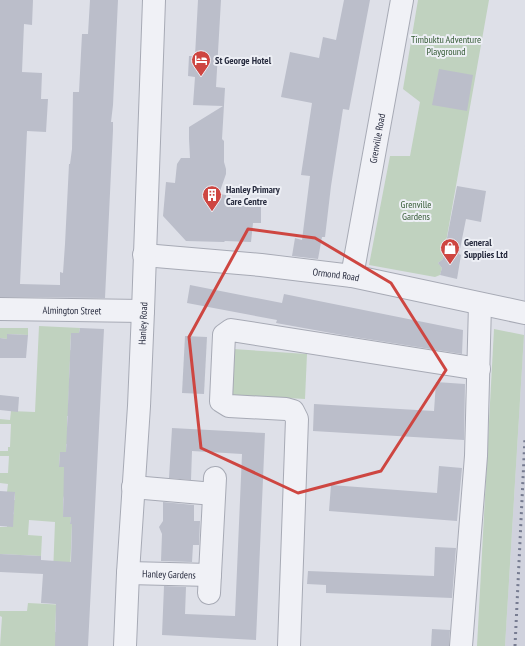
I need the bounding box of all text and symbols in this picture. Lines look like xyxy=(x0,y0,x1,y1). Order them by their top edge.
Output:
park label: Timbuktu Adventure Playground xyxy=(411,33,481,58)
hotel icon: St George Hotel xyxy=(190,49,212,77)
place label: St George Hotel xyxy=(215,54,272,67)
street label: Grenville Road xyxy=(366,112,388,164)
place label: Hanley Primary Care Centre xyxy=(226,183,281,208)
building icon: Hanley Primary Care Centre xyxy=(201,184,223,212)
park label: Grenville Gardens xyxy=(400,198,432,223)
place label: General Supplies Ltd xyxy=(464,236,508,261)
shop icon: General Supplies Ltd xyxy=(439,237,461,265)
street label: Ormond Road xyxy=(312,265,361,284)
street label: Hanley Road xyxy=(135,302,150,345)
street label: Almington Street xyxy=(43,303,102,317)
street label: Hanley Gardens xyxy=(142,567,197,581)

